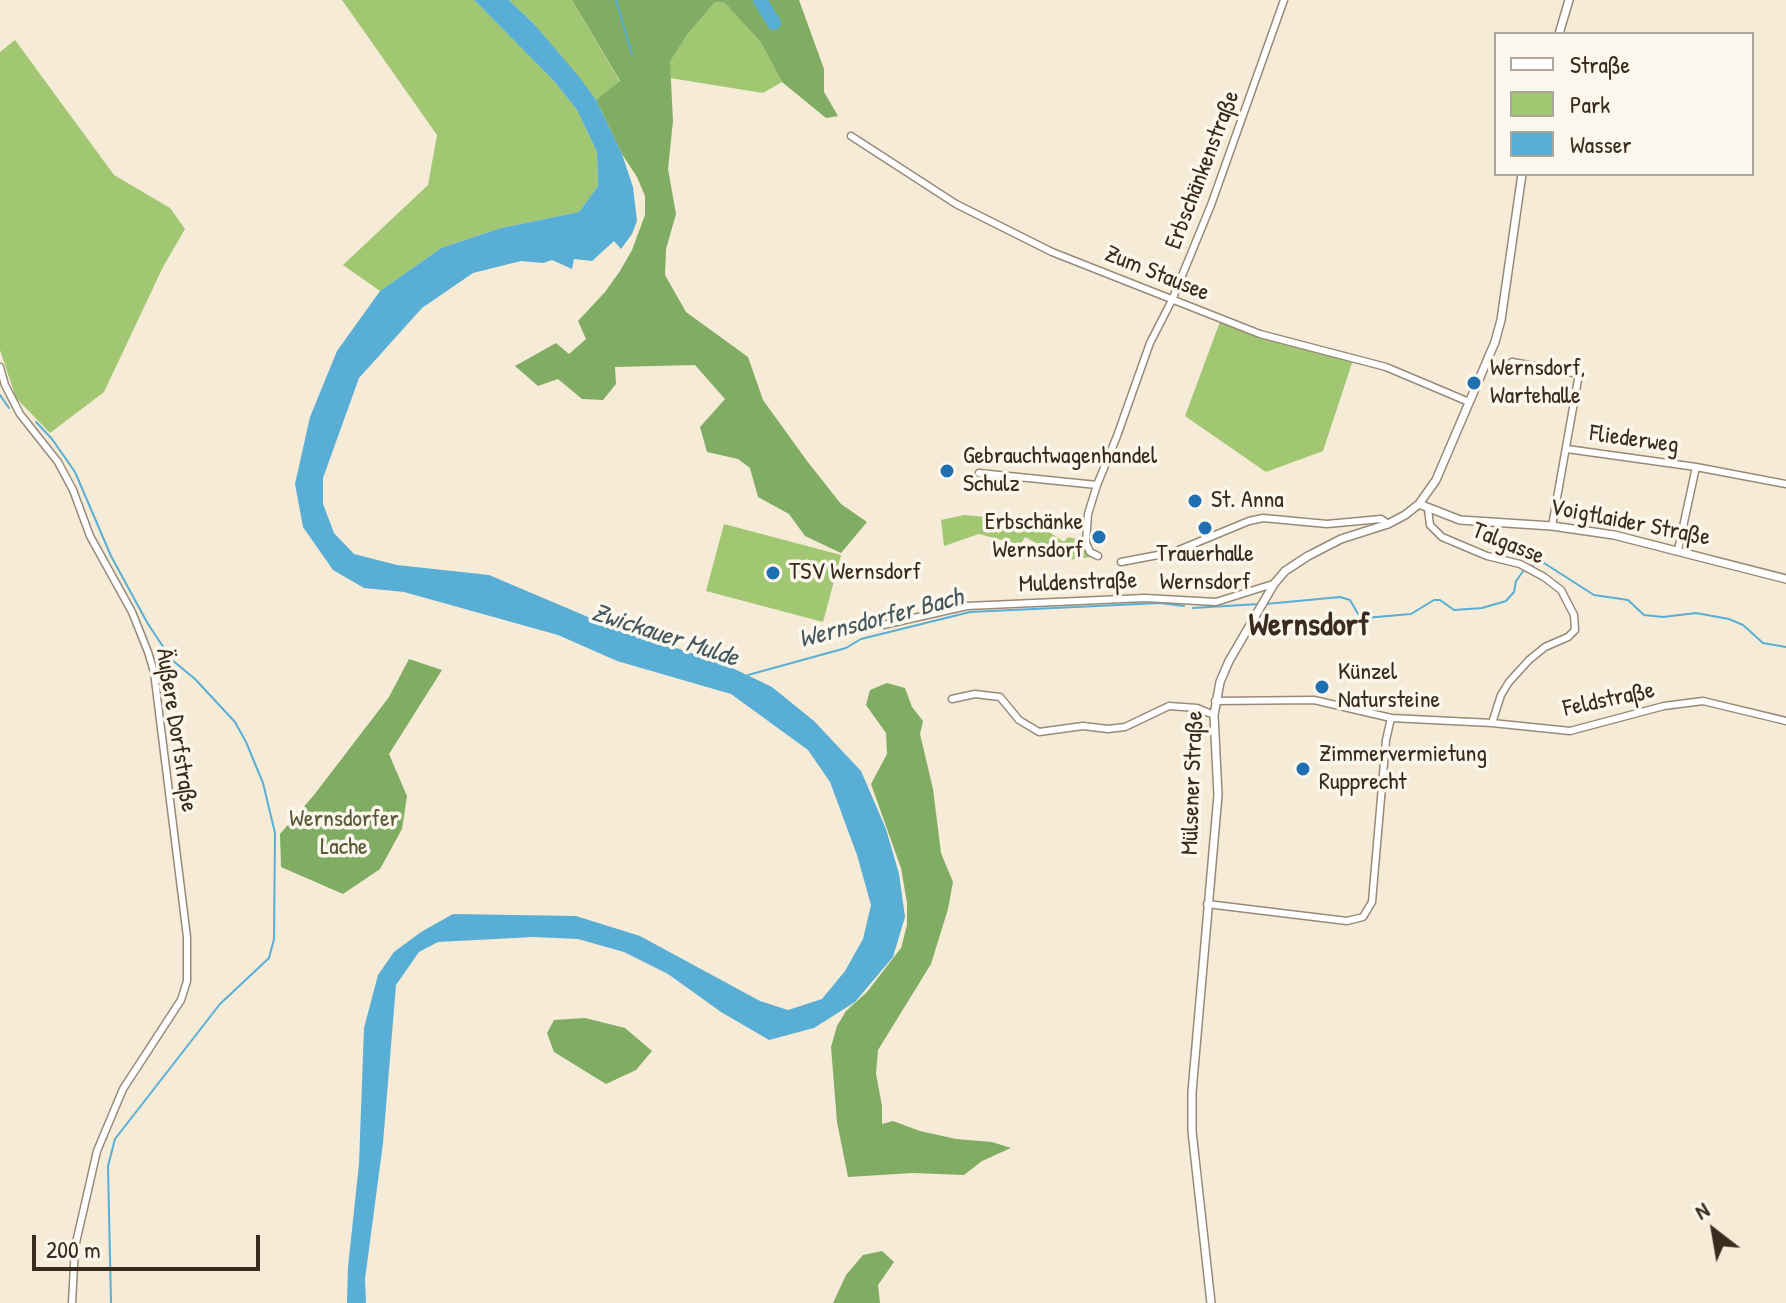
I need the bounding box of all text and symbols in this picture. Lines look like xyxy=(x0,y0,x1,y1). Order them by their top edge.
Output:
legend xyxy=(1494,32,1754,176)
text: Straße xyxy=(1570,48,1630,80)
street label: Erbschänkenstraße xyxy=(1160,87,1246,253)
text: Park xyxy=(1570,88,1610,120)
text: Wasser xyxy=(1570,128,1631,160)
street label: Zum Stausee xyxy=(1101,240,1213,308)
place label: Wernsdorf, Wartehalle xyxy=(1490,355,1585,411)
marker: Wernsdorf, Wartehalle xyxy=(1465,374,1483,392)
street label: Fliederweg xyxy=(1588,419,1680,461)
place label: Gebrauchtwagenhandel Schulz xyxy=(963,443,1157,499)
marker: Gebrauchtwagenhandel Schulz xyxy=(938,462,956,480)
place label: St. Anna xyxy=(1211,487,1284,515)
marker: St. Anna xyxy=(1186,492,1204,510)
street label: Voigtlaider Straße xyxy=(1548,493,1712,553)
place label: Erbschänke Wernsdorf xyxy=(985,509,1083,565)
street label: Talgasse xyxy=(1468,517,1548,571)
marker: Trauerhalle Wernsdorf xyxy=(1196,519,1214,537)
marker: Erbschänke Wernsdorf xyxy=(1090,528,1108,546)
place label: Trauerhalle Wernsdorf xyxy=(1156,541,1254,597)
place label: TSV Wernsdorf xyxy=(789,559,921,587)
marker: TSV Wernsdorf xyxy=(764,564,782,582)
street label: Muldenstraße xyxy=(1018,567,1138,599)
water label: Wernsdorfer Bach xyxy=(795,582,967,656)
water label: Zwickauer Mulde xyxy=(588,598,742,674)
district label: Wernsdorf xyxy=(1249,607,1369,645)
street label: Äußere Dorfstraße xyxy=(149,646,203,814)
place label: Künzel Natursteine xyxy=(1338,659,1440,715)
street label: Feldstraße xyxy=(1561,676,1657,724)
marker: Künzel Natursteine xyxy=(1313,678,1331,696)
street label: Mülsener Straße xyxy=(1176,710,1210,856)
place label: Zimmervermietung Rupprecht xyxy=(1319,741,1487,797)
marker: Zimmervermietung Rupprecht xyxy=(1294,760,1312,778)
park label: Wernsdorfer Lache xyxy=(289,806,399,862)
north arrow xyxy=(1674,1191,1754,1271)
text: N xyxy=(1689,1195,1714,1226)
scale bar xyxy=(36,1219,264,1269)
text: 200 m xyxy=(46,1233,101,1265)

